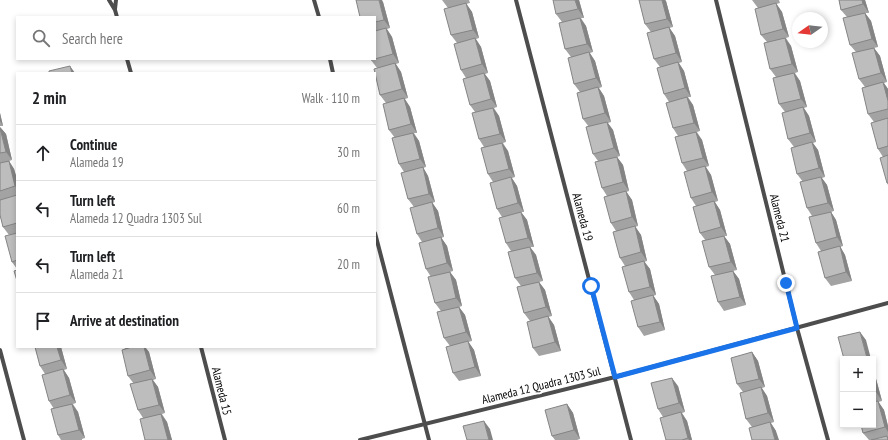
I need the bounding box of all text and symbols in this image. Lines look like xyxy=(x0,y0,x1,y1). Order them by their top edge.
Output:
north arrow xyxy=(792,12,828,48)
search box xyxy=(16,16,376,60)
icon: search xyxy=(30,27,52,49)
text: Search here xyxy=(62,29,123,48)
text: 2 min xyxy=(32,87,66,109)
text: Walk · 110 m xyxy=(302,90,360,107)
text: Continue xyxy=(70,135,117,154)
icon: ahead xyxy=(32,142,54,164)
text: 30 m xyxy=(337,144,360,161)
text: Alameda 19 xyxy=(70,154,124,171)
text: Turn left xyxy=(70,191,115,210)
street label: Alameda 19 xyxy=(569,191,597,243)
street label: Alameda 21 xyxy=(767,192,793,244)
icon: left xyxy=(32,198,54,220)
text: 60 m xyxy=(337,200,360,217)
text: Alameda 12 Quadra 1303 Sul xyxy=(70,210,202,227)
text: Turn left xyxy=(70,247,115,266)
icon: left xyxy=(32,254,54,276)
text: 20 m xyxy=(337,256,360,273)
text: Alameda 21 xyxy=(70,266,124,283)
route end xyxy=(777,274,795,292)
route start xyxy=(582,277,600,295)
icon: arrive xyxy=(32,310,54,332)
text: Arrive at destination xyxy=(70,311,179,330)
map controls xyxy=(840,356,876,428)
button: + xyxy=(840,356,876,392)
street label: Alameda 12 Quadra 1303 Sul xyxy=(480,363,602,407)
street label: Alameda 15 xyxy=(209,365,235,417)
button: − xyxy=(840,392,876,428)

